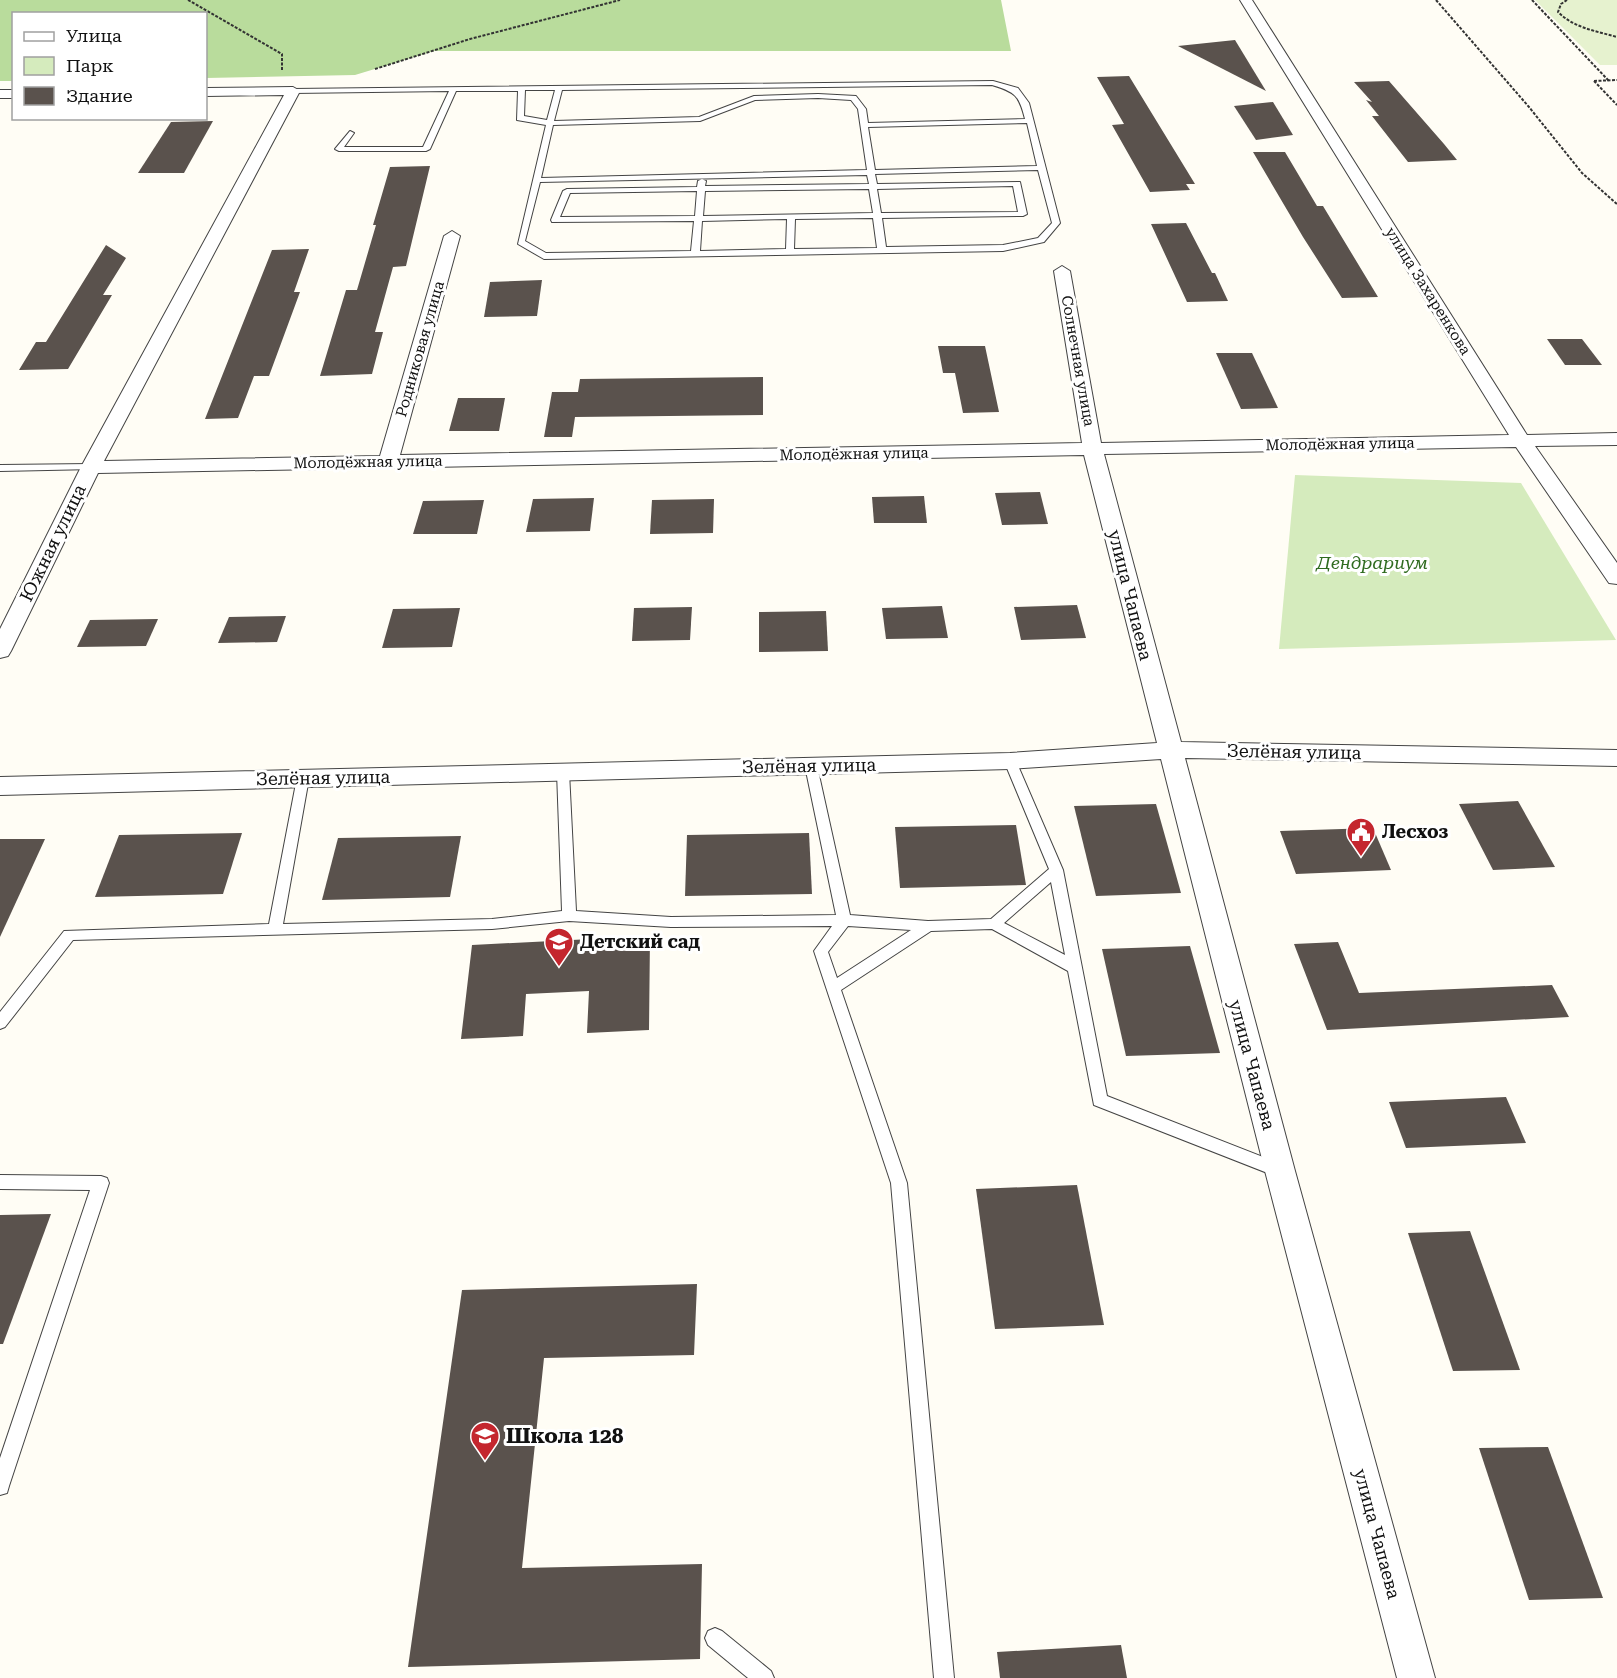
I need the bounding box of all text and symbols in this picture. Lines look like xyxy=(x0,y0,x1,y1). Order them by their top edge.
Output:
legend xyxy=(12,12,207,120)
text: Улица xyxy=(66,25,122,46)
text: Парк xyxy=(66,55,114,76)
text: Здание xyxy=(66,85,133,106)
street label: улица Захаренкова xyxy=(1381,224,1475,358)
street label: Родниковая улица xyxy=(392,279,448,419)
street label: Солнечная улица xyxy=(1058,294,1098,428)
street label: Молодёжная улица xyxy=(1265,434,1415,454)
street label: Молодёжная улица xyxy=(779,444,929,464)
street label: Молодёжная улица xyxy=(293,452,443,472)
street label: Южная улица xyxy=(15,481,90,605)
street label: улица Чапаева xyxy=(1104,527,1157,663)
park label: Дендрариум xyxy=(1315,552,1428,573)
street label: Зелёная улица xyxy=(1227,740,1362,763)
street label: Зелёная улица xyxy=(742,754,877,777)
street label: Зелёная улица xyxy=(256,766,391,789)
public building icon: Лесхоз xyxy=(1345,816,1377,858)
place label: Лесхоз xyxy=(1382,821,1448,842)
school or university icon: Детский сад xyxy=(543,926,575,968)
place label: Детский сад xyxy=(580,931,700,952)
street label: улица Чапаева xyxy=(1225,997,1280,1133)
school or university icon: Школа 128 xyxy=(469,1420,501,1462)
place label: Школа 128 xyxy=(506,1424,624,1448)
street label: улица Чапаева xyxy=(1350,1466,1405,1602)

